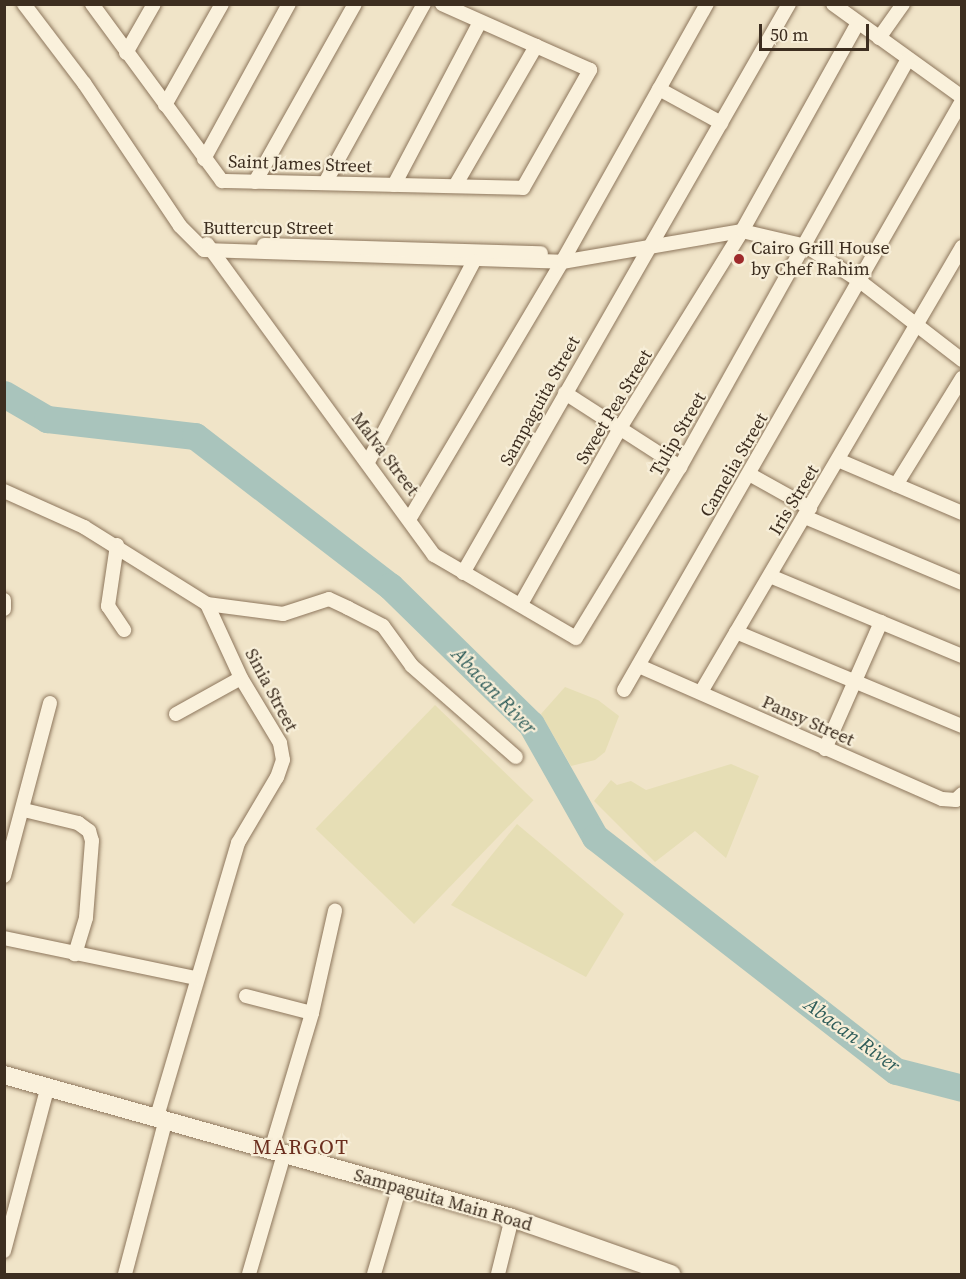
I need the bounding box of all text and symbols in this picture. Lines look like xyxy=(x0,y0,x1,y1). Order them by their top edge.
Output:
scale bar xyxy=(762,12,872,50)
text: 50 m xyxy=(770,22,808,47)
street label: Saint James Street xyxy=(228,151,372,177)
street label: Buttercup Street xyxy=(203,217,333,239)
place label: Cairo Grill House by Chef Rahim xyxy=(751,238,890,280)
marker: Cairo Grill House by Chef Rahim xyxy=(732,252,746,266)
street label: Sampaguita Street xyxy=(495,333,585,469)
street label: Sweet Pea Street xyxy=(571,346,657,468)
street label: Tulip Street xyxy=(645,388,711,480)
street label: Malva Street xyxy=(347,408,423,500)
street label: Camelia Street xyxy=(696,409,772,521)
street label: Iris Street xyxy=(765,461,823,539)
water label: Abacan River xyxy=(446,642,542,740)
street label: Sinia Street xyxy=(240,645,302,735)
street label: Pansy Street xyxy=(759,691,857,751)
water label: Abacan River xyxy=(800,992,904,1078)
district label: MARGOT xyxy=(253,1134,349,1160)
street label: Sampaguita Main Road xyxy=(351,1164,535,1236)

